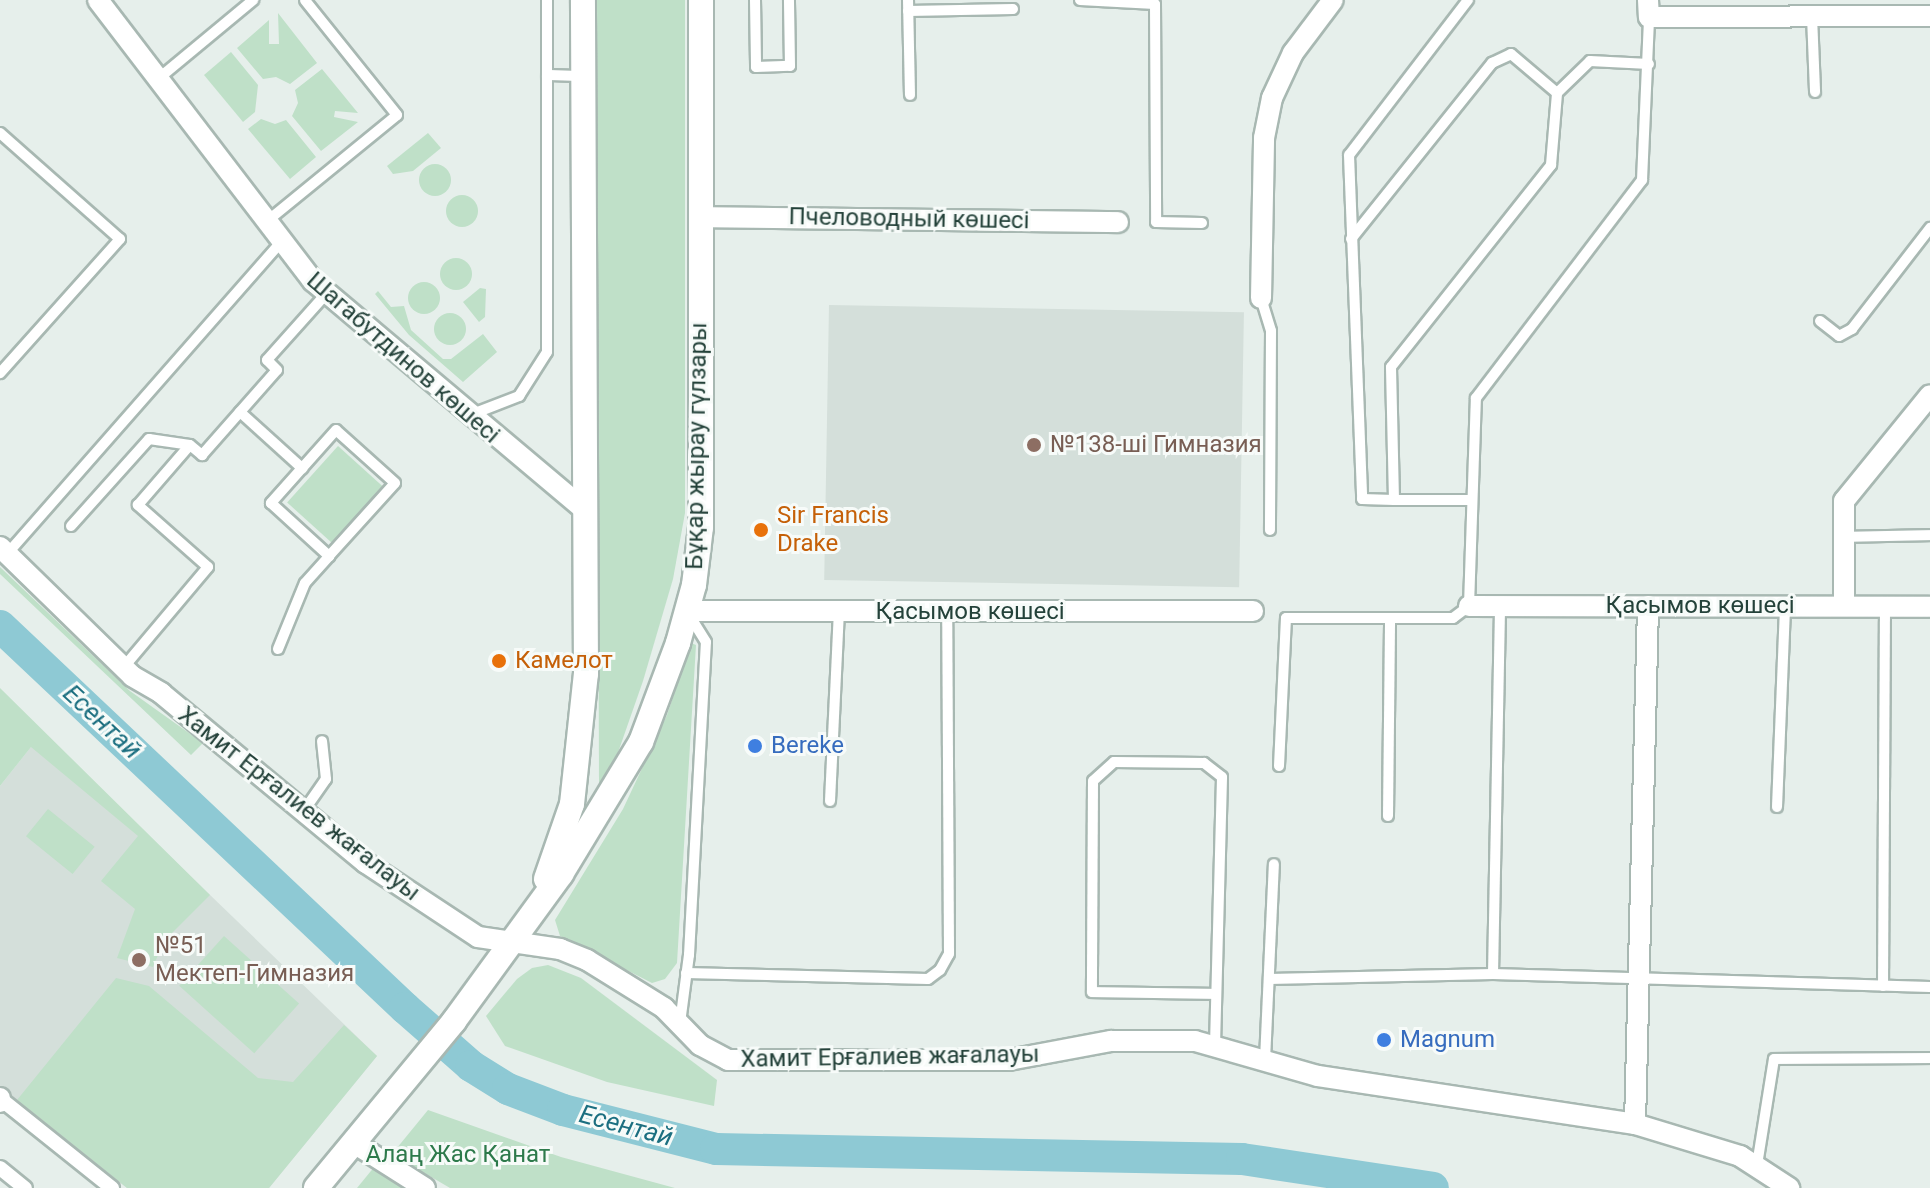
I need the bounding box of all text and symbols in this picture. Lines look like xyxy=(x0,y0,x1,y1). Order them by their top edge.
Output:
street label: Пчеловодный көшесі xyxy=(788,203,1030,235)
street label: Шагабутдинов көшесі xyxy=(301,266,505,450)
street label: Бұқар жырау гүлзары xyxy=(680,322,714,570)
place label: №138-ші Гимназия xyxy=(1050,431,1262,459)
marker: №138-ші Гимназия xyxy=(1025,436,1043,454)
place label: Sir Francis Drake xyxy=(777,502,889,558)
marker: Sir Francis Drake xyxy=(752,521,770,539)
street label: Қасымов көшесі xyxy=(1605,592,1795,620)
street label: Қасымов көшесі xyxy=(875,598,1065,626)
place label: Камелот xyxy=(515,647,613,675)
marker: Камелот xyxy=(490,652,508,670)
water label: Есентай xyxy=(56,678,148,766)
street label: Хамит Ерғалиев жағалауы xyxy=(172,701,426,907)
place label: Bereke xyxy=(771,732,844,760)
marker: Bereke xyxy=(746,737,764,755)
place label: №51 Мектеп-Гимназия xyxy=(155,932,354,988)
marker: №51 Мектеп-Гимназия xyxy=(130,951,148,969)
place label: Magnum xyxy=(1400,1026,1495,1054)
marker: Magnum xyxy=(1375,1031,1393,1049)
street label: Хамит Ерғалиев жағалауы xyxy=(740,1040,1040,1074)
water label: Есентай xyxy=(576,1099,676,1153)
park label: Алаң Жас Қанат xyxy=(366,1141,550,1169)

